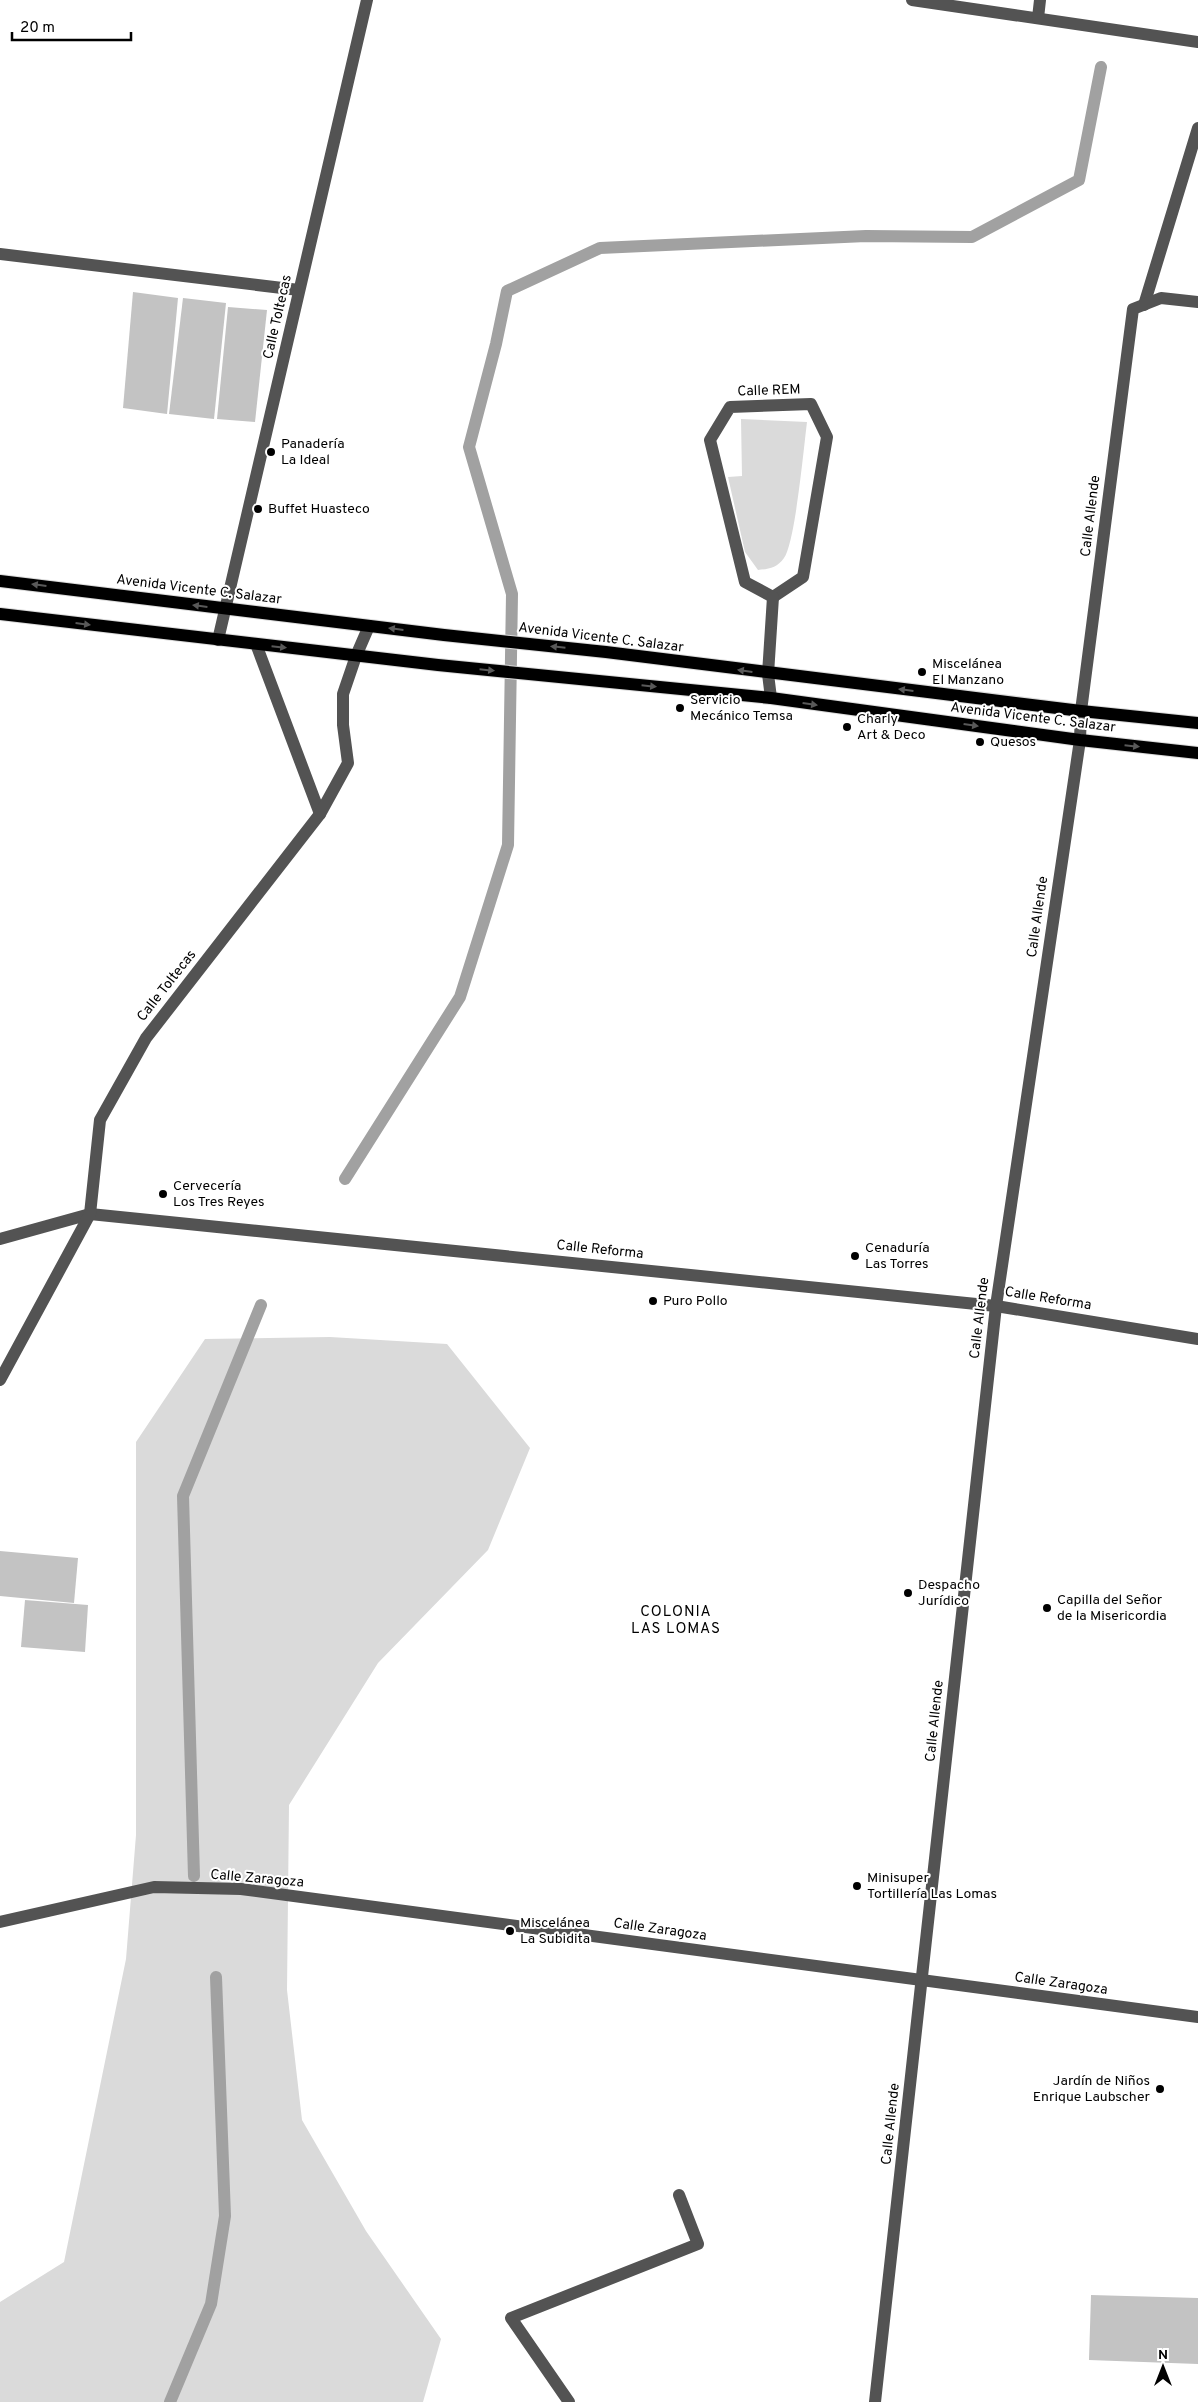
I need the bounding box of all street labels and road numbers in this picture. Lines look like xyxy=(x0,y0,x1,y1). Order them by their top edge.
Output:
street label: Calle Toltecas xyxy=(260,273,296,361)
street label: Calle REM xyxy=(737,381,801,401)
street label: Calle Allende xyxy=(1078,474,1104,558)
street label: Avenida Vicente C. Salazar xyxy=(115,571,283,609)
street label: Avenida Vicente C. Salazar xyxy=(517,619,685,657)
street label: Avenida Vicente C. Salazar xyxy=(949,699,1117,737)
street label: Calle Allende xyxy=(1024,875,1052,959)
street label: Calle Toltecas xyxy=(134,947,200,1025)
street label: Calle Reforma xyxy=(556,1237,644,1263)
street label: Calle Allende xyxy=(967,1276,993,1360)
street label: Calle Reforma xyxy=(1003,1284,1093,1314)
street label: Calle Allende xyxy=(922,1679,948,1763)
street label: Calle Zaragoza xyxy=(209,1866,305,1892)
street label: Calle Zaragoza xyxy=(612,1915,708,1945)
street label: Calle Zaragoza xyxy=(1013,1969,1109,1999)
street label: Calle Allende xyxy=(878,2082,904,2166)

